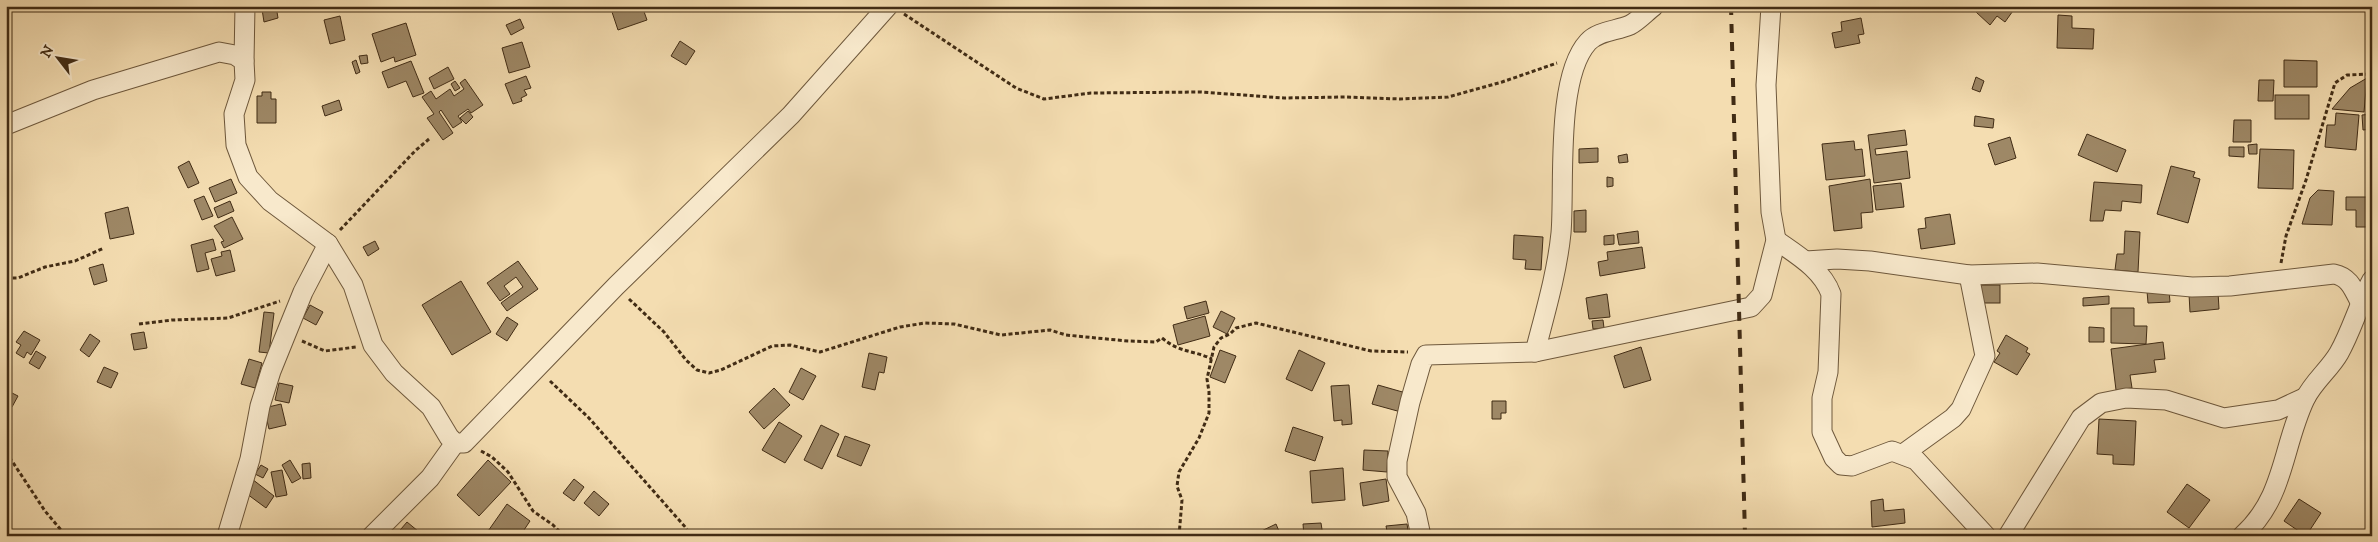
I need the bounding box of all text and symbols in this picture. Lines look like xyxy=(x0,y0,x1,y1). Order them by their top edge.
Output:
north arrow xyxy=(32,32,82,82)
text: N xyxy=(37,42,59,61)

